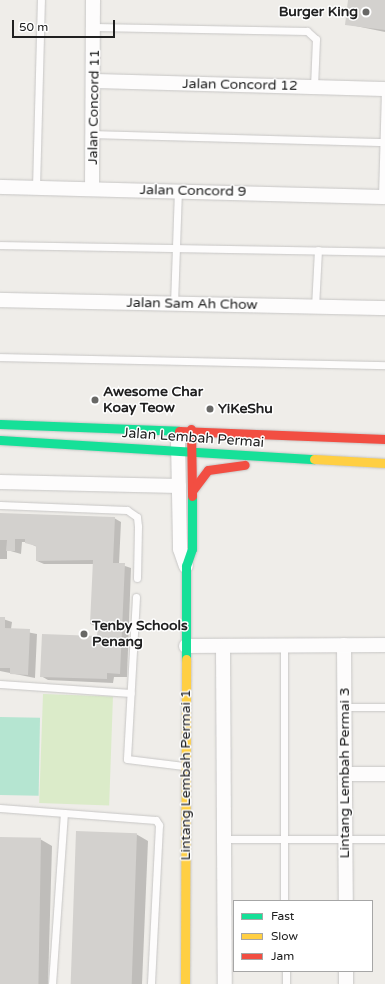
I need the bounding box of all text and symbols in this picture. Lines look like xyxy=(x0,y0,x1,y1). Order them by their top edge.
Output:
place label: Burger King xyxy=(279,4,358,20)
marker: Burger King xyxy=(361,7,371,17)
scale bar xyxy=(14,12,117,38)
text: 50 m xyxy=(19,20,48,34)
street label: Jalan Concord 11 xyxy=(85,49,103,165)
street label: Jalan Concord 12 xyxy=(182,76,298,94)
street label: Jalan Concord 9 xyxy=(139,182,247,200)
street label: Jalan Sam Ah Chow xyxy=(126,294,258,314)
place label: Awesome Char Koay Teow xyxy=(103,384,203,416)
marker: Awesome Char Koay Teow xyxy=(90,395,100,405)
place label: YiKeShu xyxy=(218,401,273,417)
marker: YiKeShu xyxy=(205,404,215,414)
street label: Jalan Lembah Permai xyxy=(121,425,265,451)
place label: Tenby Schools Penang xyxy=(92,618,188,650)
marker: Tenby Schools Penang xyxy=(79,629,89,639)
street label: Lintang Lembah Permai 3 xyxy=(337,688,353,858)
street label: Lintang Lembah Permai 1 xyxy=(178,690,194,860)
legend xyxy=(233,900,373,972)
text: Fast xyxy=(271,909,294,923)
text: Slow xyxy=(271,929,298,943)
text: Jam xyxy=(271,949,294,963)

